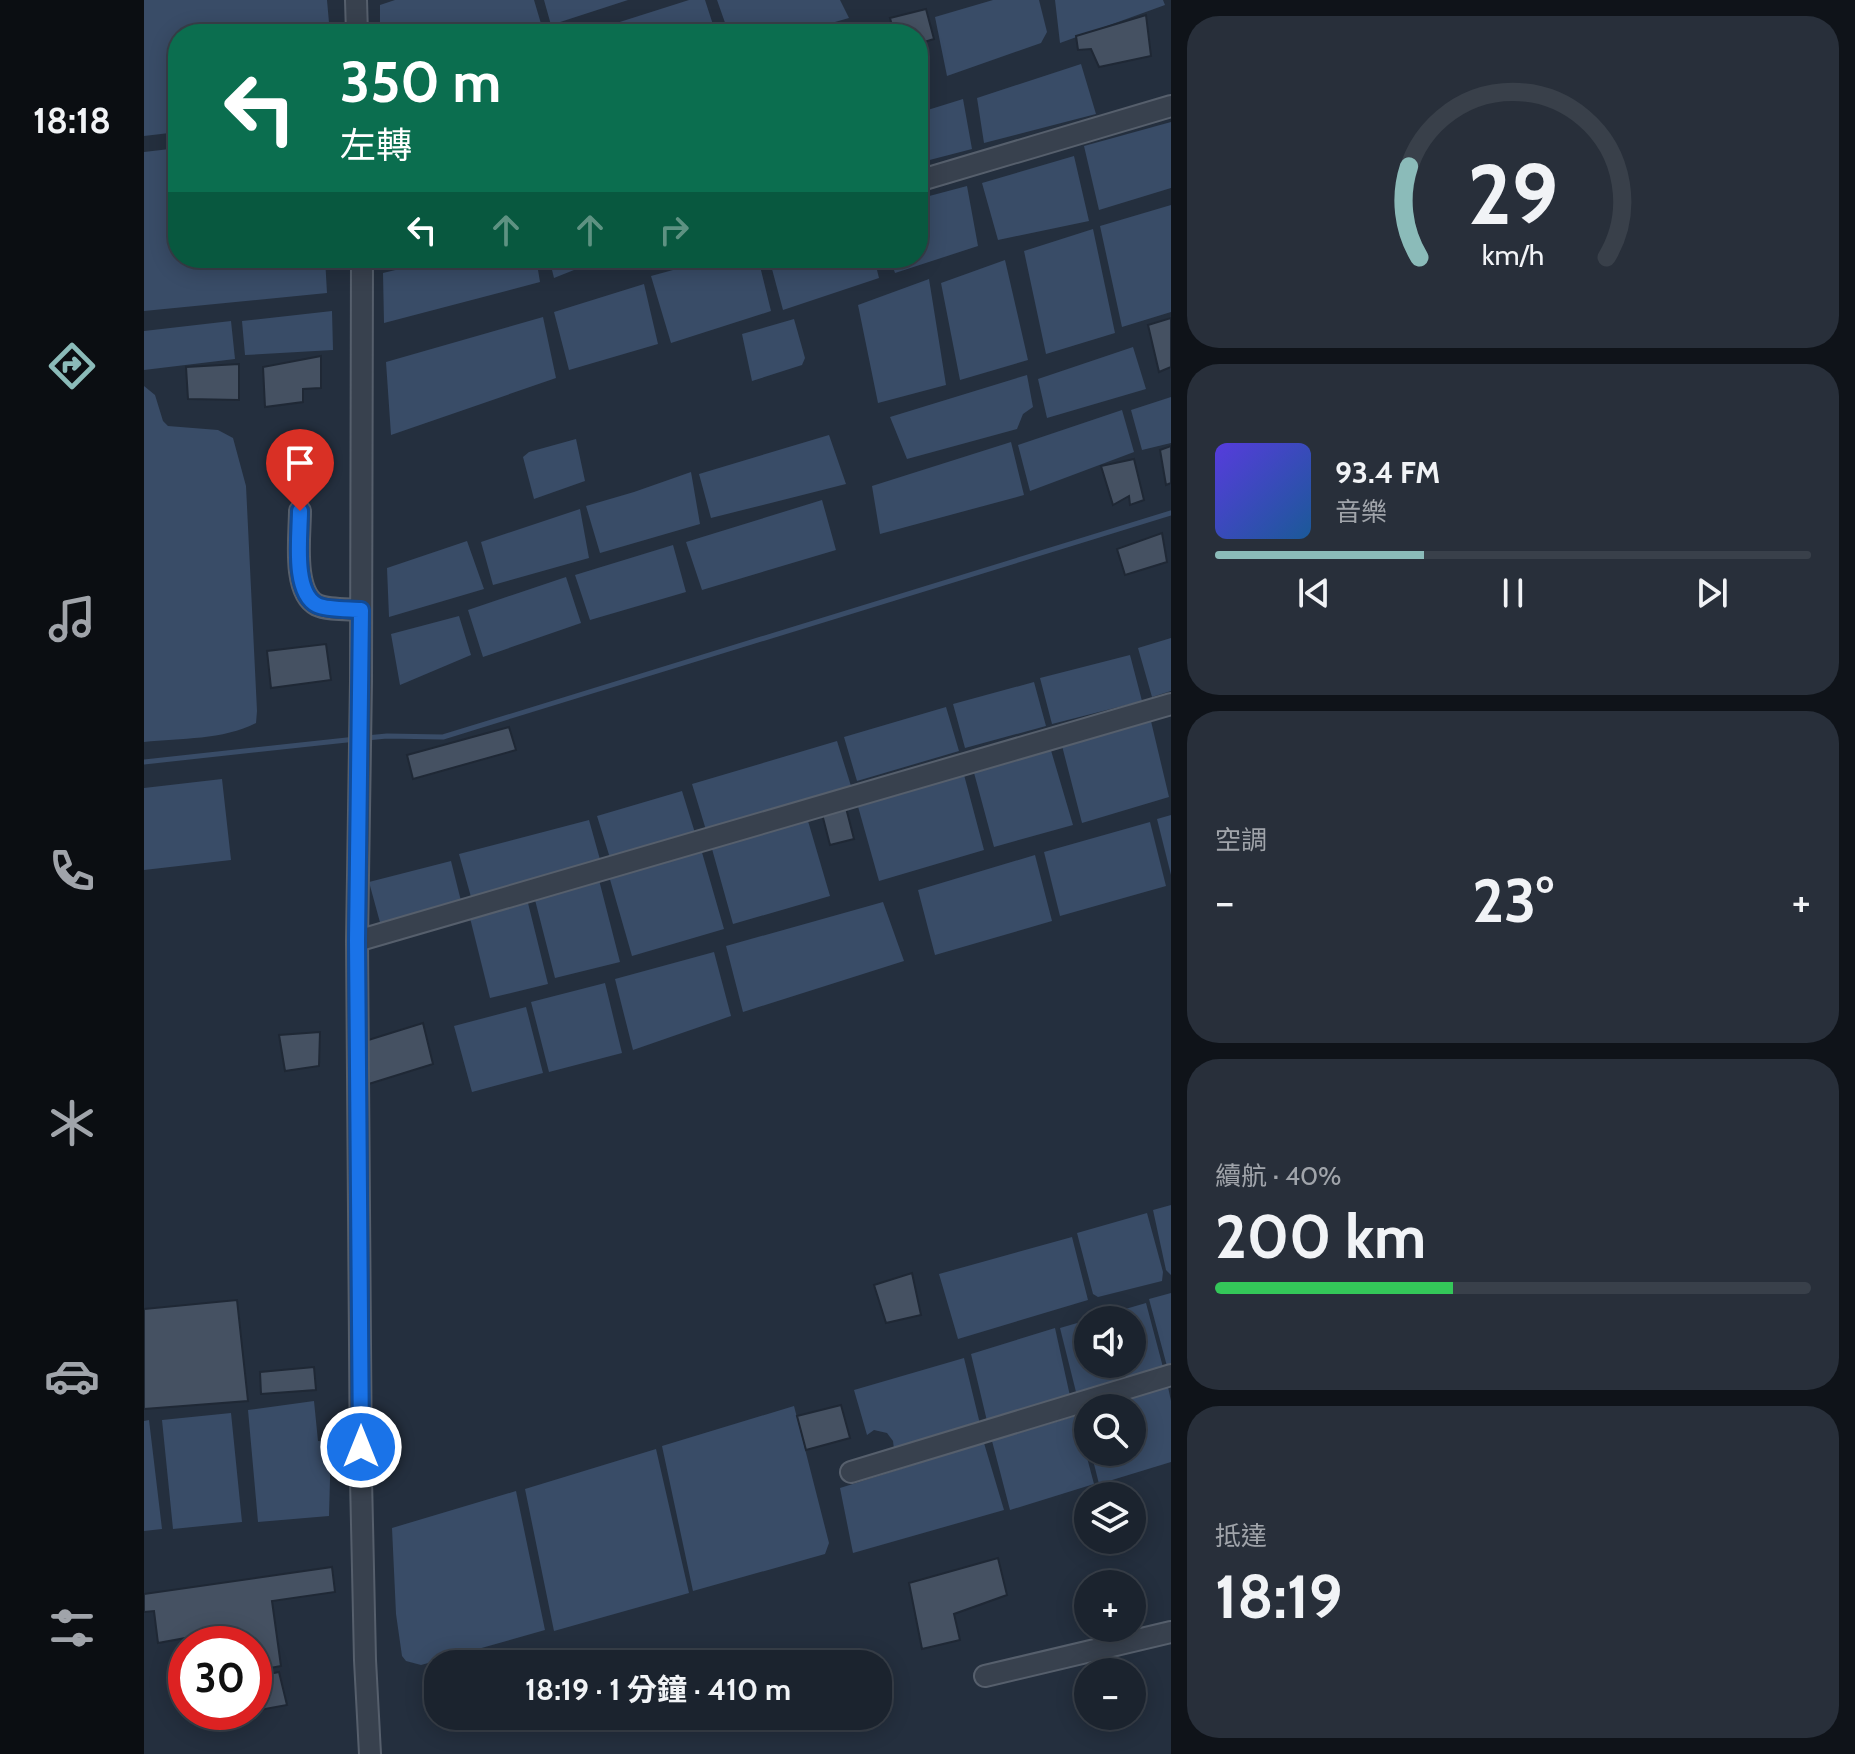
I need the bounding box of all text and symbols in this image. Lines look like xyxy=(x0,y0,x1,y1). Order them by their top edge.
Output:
text: 350 m xyxy=(340,48,501,116)
icon: left xyxy=(208,56,312,160)
text: 18:18 xyxy=(33,98,111,142)
text: 左轉 xyxy=(340,123,412,167)
text: 29 xyxy=(1468,143,1558,244)
icon: left xyxy=(400,208,444,252)
icon: ahead xyxy=(484,208,528,252)
icon: ahead xyxy=(568,208,612,252)
icon: right xyxy=(652,208,696,252)
text: km/h xyxy=(1482,237,1544,272)
icon: directions xyxy=(44,338,100,394)
pin xyxy=(266,429,334,511)
icon: arrive xyxy=(278,441,322,485)
text: 93.4 FM xyxy=(1335,454,1440,491)
text: 音樂 xyxy=(1335,496,1387,528)
icon: previous xyxy=(1292,571,1336,615)
icon: pause xyxy=(1491,571,1535,615)
icon: next xyxy=(1690,571,1734,615)
icon: music xyxy=(44,591,100,647)
text: 空調 xyxy=(1215,824,1267,856)
icon: phone xyxy=(44,843,100,899)
text: 23° xyxy=(1472,864,1554,937)
text: − xyxy=(1215,875,1234,928)
text: + xyxy=(1792,875,1811,928)
icon: climate xyxy=(44,1095,100,1151)
text: 續航 · 40% xyxy=(1215,1160,1341,1192)
text: 200 km xyxy=(1215,1200,1426,1273)
map controls xyxy=(1074,1306,1146,1730)
button: sound xyxy=(1074,1306,1146,1378)
icon: car xyxy=(44,1348,100,1404)
button: search xyxy=(1074,1394,1146,1466)
position arrow xyxy=(319,1405,403,1489)
button: layers xyxy=(1074,1482,1146,1554)
text: 抵達 xyxy=(1215,1520,1267,1552)
text: 18:19 xyxy=(1215,1560,1343,1633)
button: + xyxy=(1074,1570,1146,1642)
icon: filters xyxy=(44,1600,100,1656)
speed limit sign: 30 xyxy=(168,1626,272,1730)
button: − xyxy=(1074,1658,1146,1730)
text: 18:19 · 1 分鐘 · 410 m xyxy=(525,1671,791,1708)

